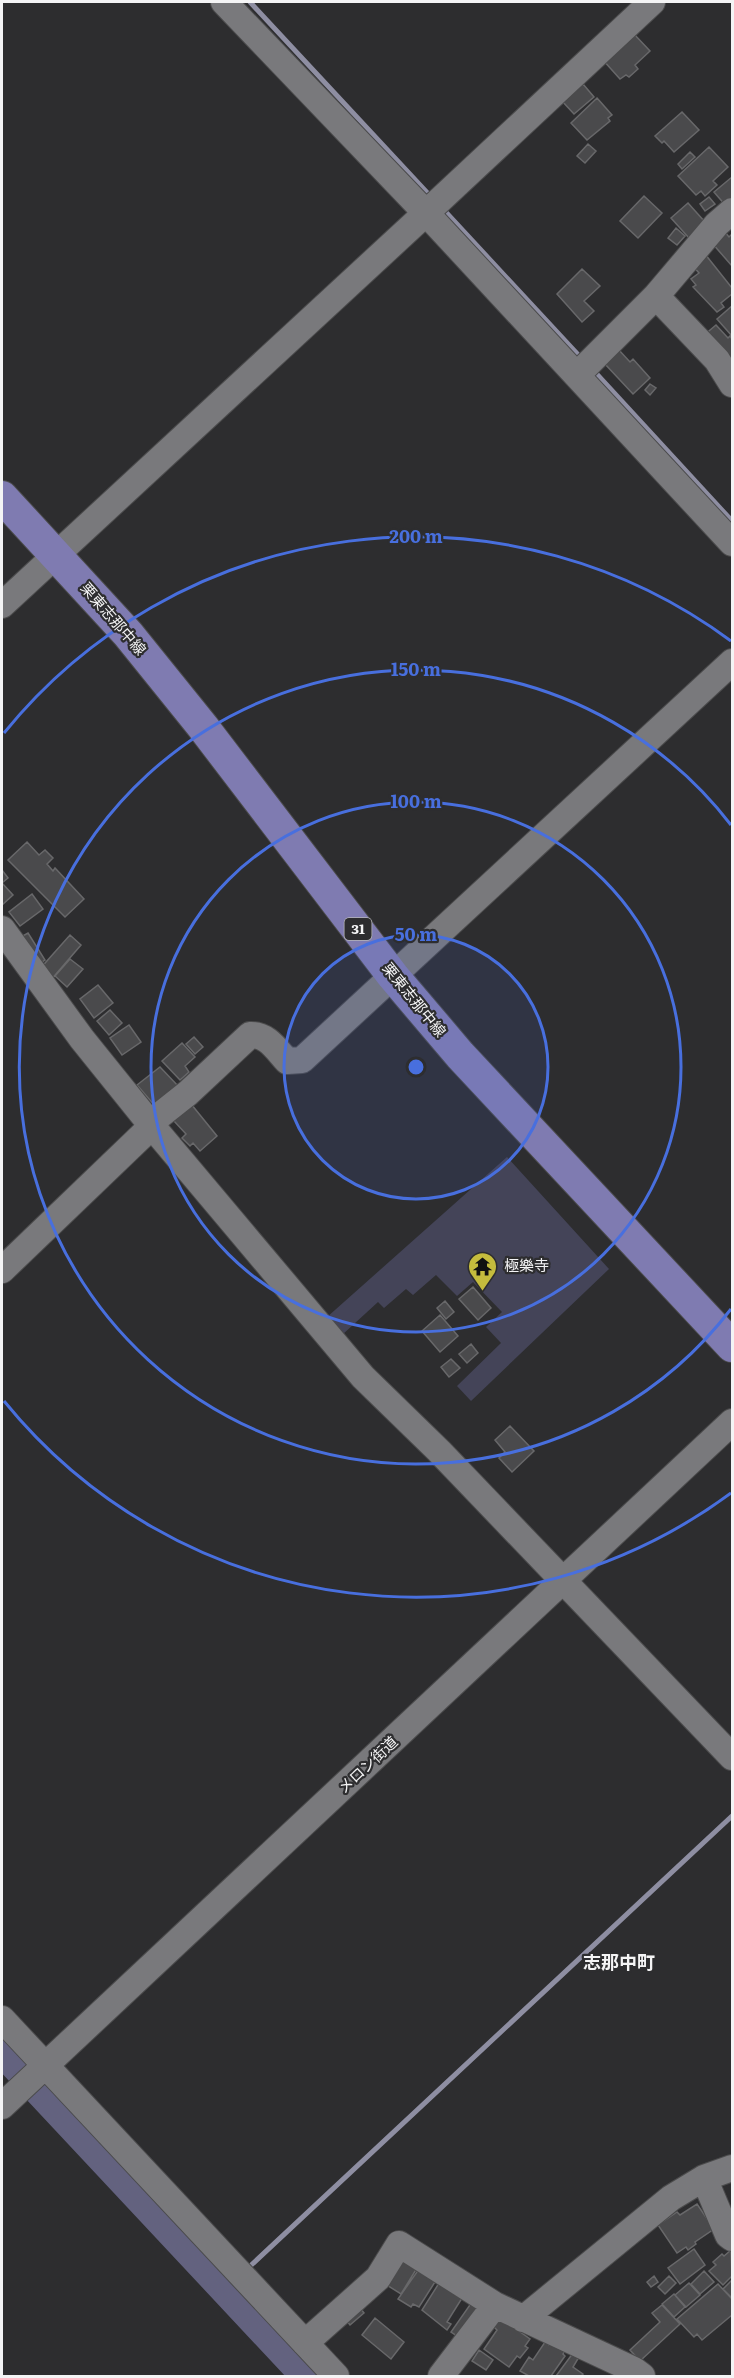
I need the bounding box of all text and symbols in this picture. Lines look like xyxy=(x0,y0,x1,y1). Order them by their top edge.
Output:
text: 200 m xyxy=(389,522,443,549)
street label: 栗東志那中線 xyxy=(76,577,152,660)
text: 150 m xyxy=(391,655,441,682)
text: 100 m xyxy=(390,787,442,814)
road number: 31 xyxy=(344,918,372,940)
text: 50 m xyxy=(395,920,437,947)
street label: 栗東志那中線 xyxy=(378,957,452,1041)
centre of rings xyxy=(406,1057,426,1077)
temple icon: 極樂寺 xyxy=(467,1250,499,1292)
place label: 極樂寺 xyxy=(504,1253,549,1276)
street label: メロン街道 xyxy=(332,1730,402,1798)
district label: 志那中町 xyxy=(583,1948,655,1975)

